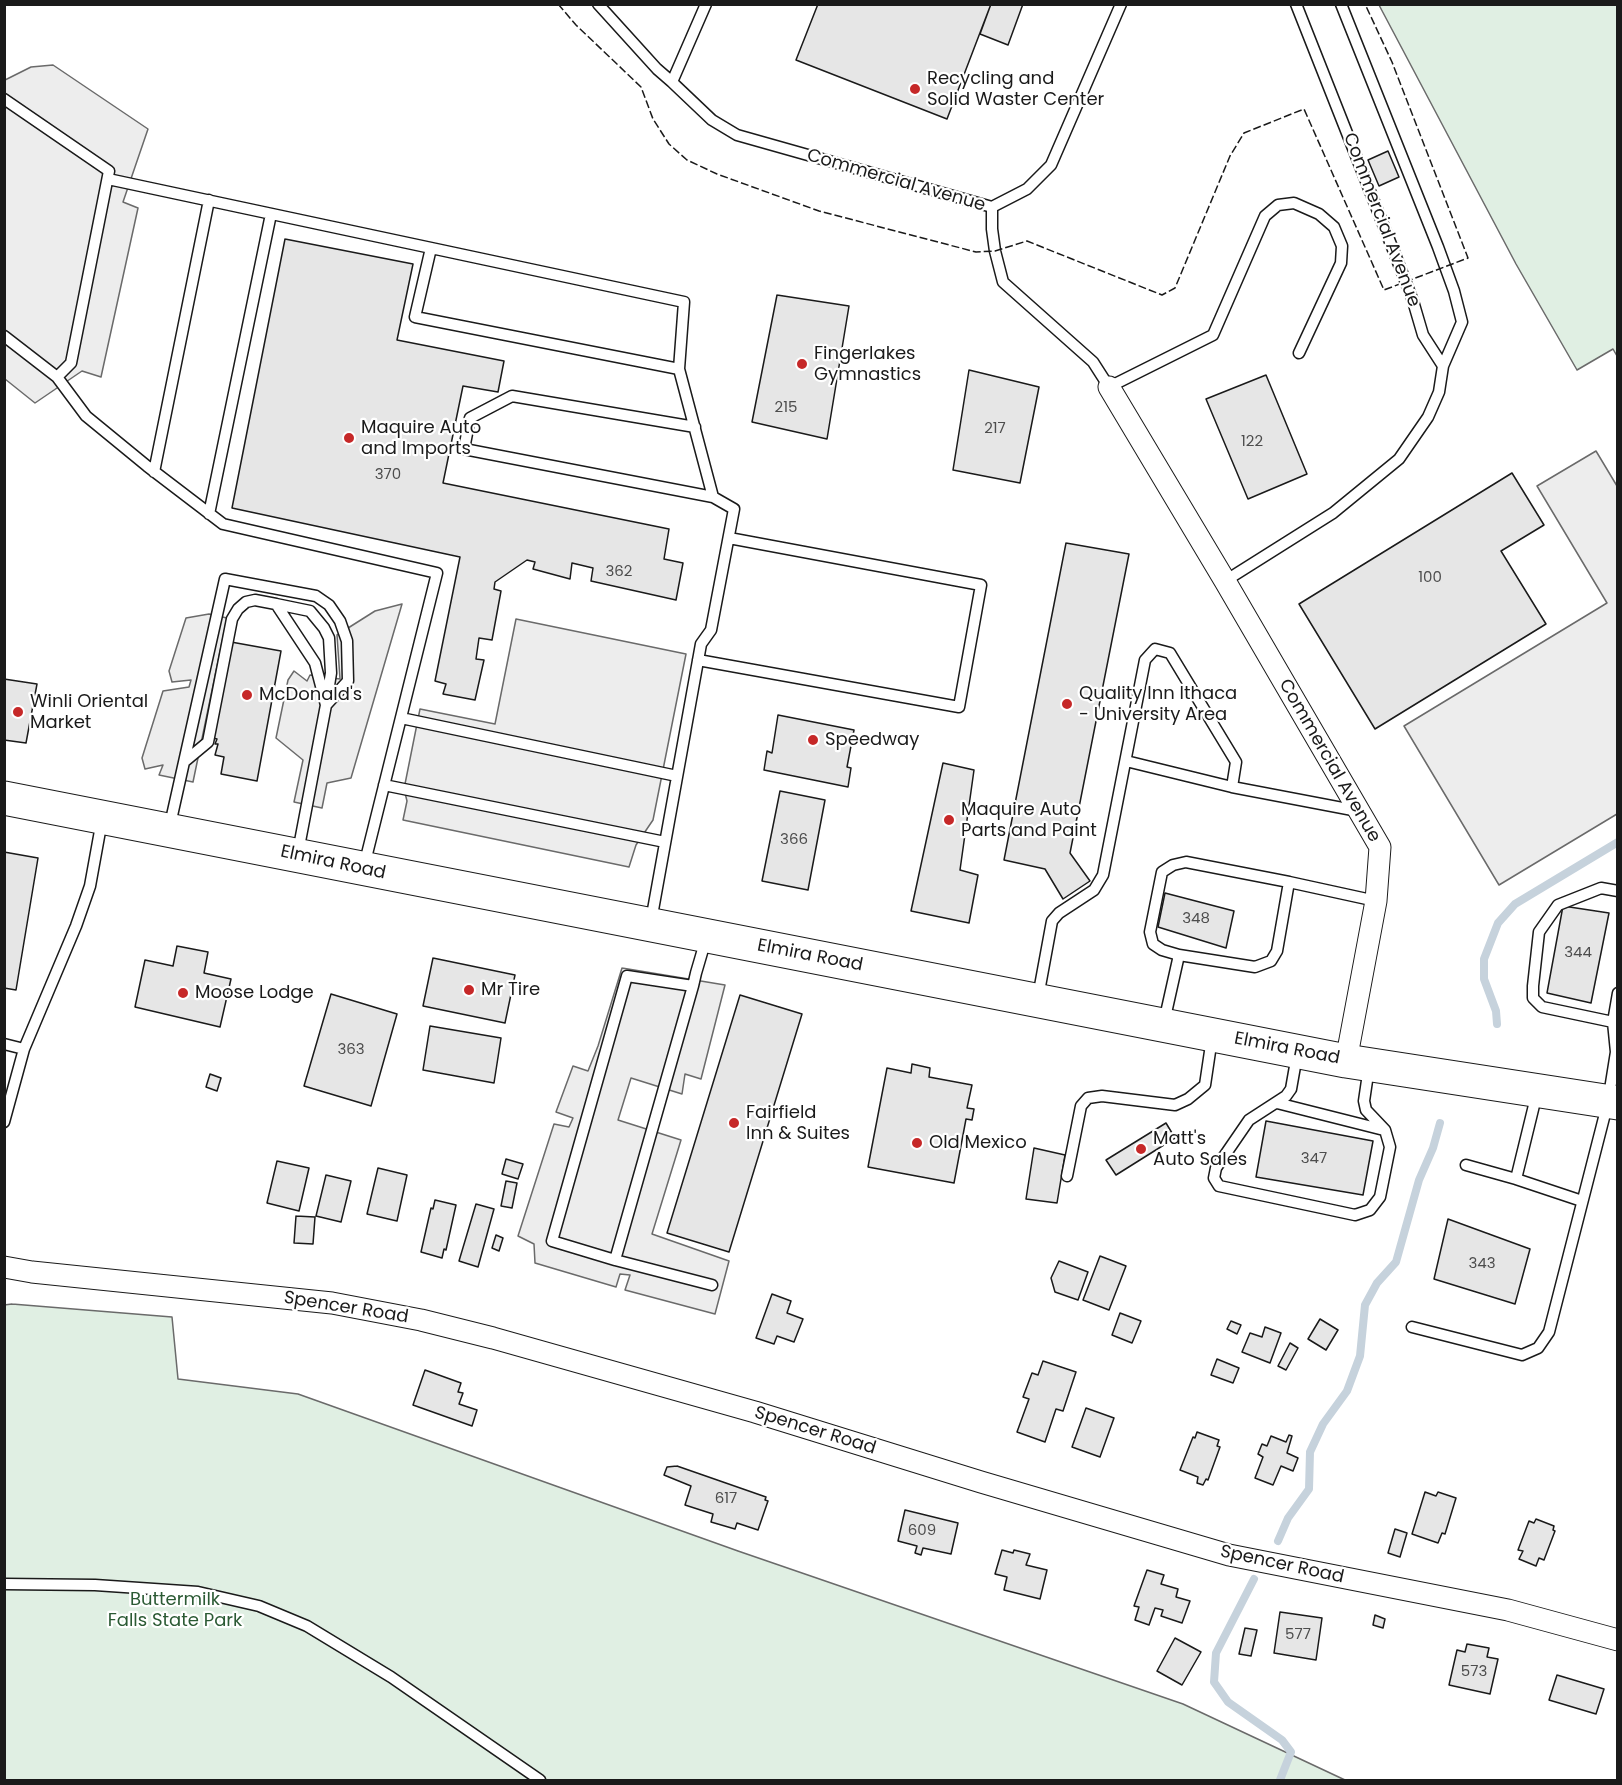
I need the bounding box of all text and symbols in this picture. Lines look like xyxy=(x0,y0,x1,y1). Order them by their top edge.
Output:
place label: Recycling and Solid Waster Center xyxy=(927,68,1104,110)
marker: Recycling and Solid Waster Center xyxy=(908,82,922,96)
street label: Commercial Avenue xyxy=(1338,130,1424,310)
street label: Commercial Avenue xyxy=(804,145,988,217)
place label: Fingerlakes Gymnastics xyxy=(814,343,921,386)
marker: Fingerlakes Gymnastics xyxy=(795,357,809,371)
house number: 215 xyxy=(775,399,797,417)
place label: Maquire Auto and Imports xyxy=(361,417,481,460)
house number: 217 xyxy=(984,420,1006,438)
marker: Maquire Auto and Imports xyxy=(342,431,356,445)
house number: 122 xyxy=(1241,433,1263,451)
house number: 370 xyxy=(375,466,401,484)
house number: 362 xyxy=(606,563,632,581)
house number: 100 xyxy=(1418,569,1442,587)
street label: Commercial Avenue xyxy=(1273,676,1385,846)
place label: Quality Inn Ithaca - University Area xyxy=(1079,683,1237,726)
place label: McDonald's xyxy=(259,684,362,706)
marker: McDonald's xyxy=(240,688,254,702)
place label: Winli Oriental Market xyxy=(30,691,148,734)
marker: Quality Inn Ithaca - University Area xyxy=(1060,697,1074,711)
marker: Winli Oriental Market xyxy=(11,705,25,719)
place label: Speedway xyxy=(825,729,919,751)
marker: Speedway xyxy=(806,733,820,747)
place label: Maquire Auto Parts and Paint xyxy=(961,799,1097,842)
marker: Maquire Auto Parts and Paint xyxy=(942,813,956,827)
house number: 366 xyxy=(780,831,808,849)
street label: Elmira Road xyxy=(278,841,388,885)
house number: 348 xyxy=(1182,910,1210,928)
street label: Elmira Road xyxy=(755,935,865,977)
house number: 344 xyxy=(1564,944,1592,962)
place label: Mr Tire xyxy=(481,979,540,1001)
place label: Moose Lodge xyxy=(195,982,314,1004)
marker: Mr Tire xyxy=(462,983,476,997)
marker: Moose Lodge xyxy=(176,986,190,1000)
street label: Elmira Road xyxy=(1232,1028,1342,1070)
house number: 363 xyxy=(337,1041,365,1059)
place label: Fairfield Inn & Suites xyxy=(746,1102,850,1144)
marker: Fairfield Inn & Suites xyxy=(727,1116,741,1130)
place label: Matt's Auto Sales xyxy=(1153,1128,1247,1170)
place label: Old Mexico xyxy=(929,1132,1027,1154)
marker: Old Mexico xyxy=(910,1136,924,1150)
marker: Matt's Auto Sales xyxy=(1134,1142,1148,1156)
house number: 347 xyxy=(1301,1150,1327,1168)
house number: 343 xyxy=(1468,1255,1496,1273)
street label: Spencer Road xyxy=(282,1287,410,1329)
street label: Spencer Road xyxy=(752,1402,878,1460)
house number: 617 xyxy=(715,1490,737,1508)
house number: 609 xyxy=(908,1522,936,1540)
street label: Spencer Road xyxy=(1218,1541,1346,1589)
park label: Buttermilk Falls State Park xyxy=(108,1589,242,1632)
house number: 577 xyxy=(1285,1626,1311,1644)
house number: 573 xyxy=(1461,1663,1487,1681)

